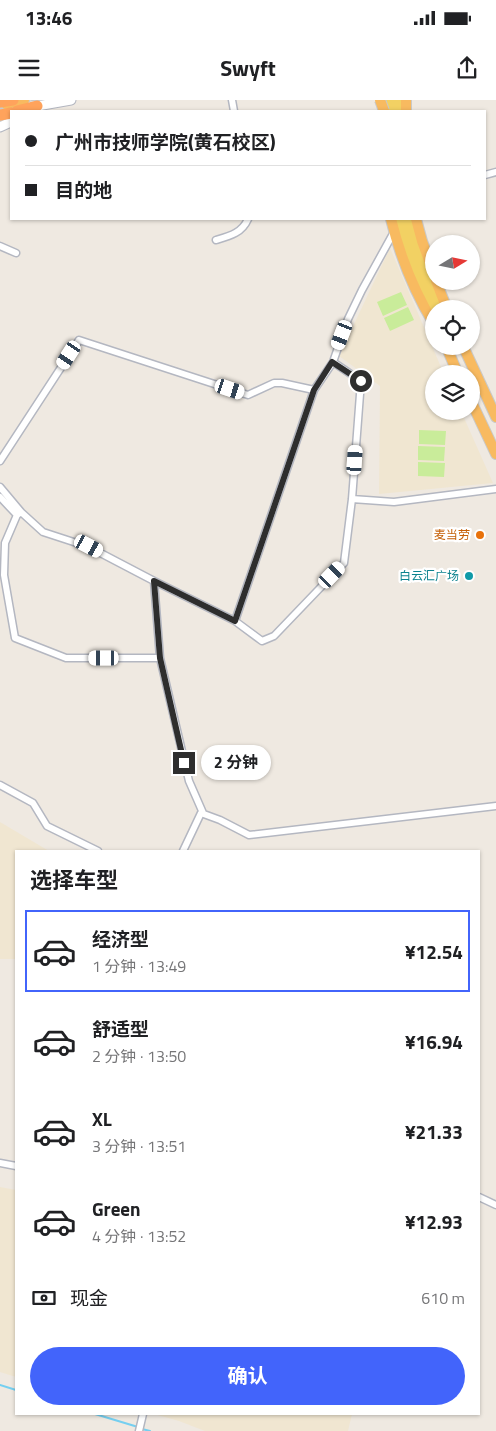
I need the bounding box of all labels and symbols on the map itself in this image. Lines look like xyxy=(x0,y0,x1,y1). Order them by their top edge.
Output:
north arrow xyxy=(425,235,480,290)
car xyxy=(329,318,354,352)
car xyxy=(54,338,83,372)
route start xyxy=(350,370,372,392)
car xyxy=(213,377,246,401)
car xyxy=(346,445,363,475)
place label: 麦当劳 xyxy=(434,525,470,544)
marker: 麦当劳 xyxy=(474,529,486,541)
car xyxy=(72,532,105,560)
car xyxy=(316,559,347,591)
place label: 白云汇广场 xyxy=(399,566,459,585)
marker: 白云汇广场 xyxy=(463,570,475,582)
car xyxy=(89,651,119,666)
callout: 2 分钟 xyxy=(202,746,272,780)
route end xyxy=(173,752,195,774)

